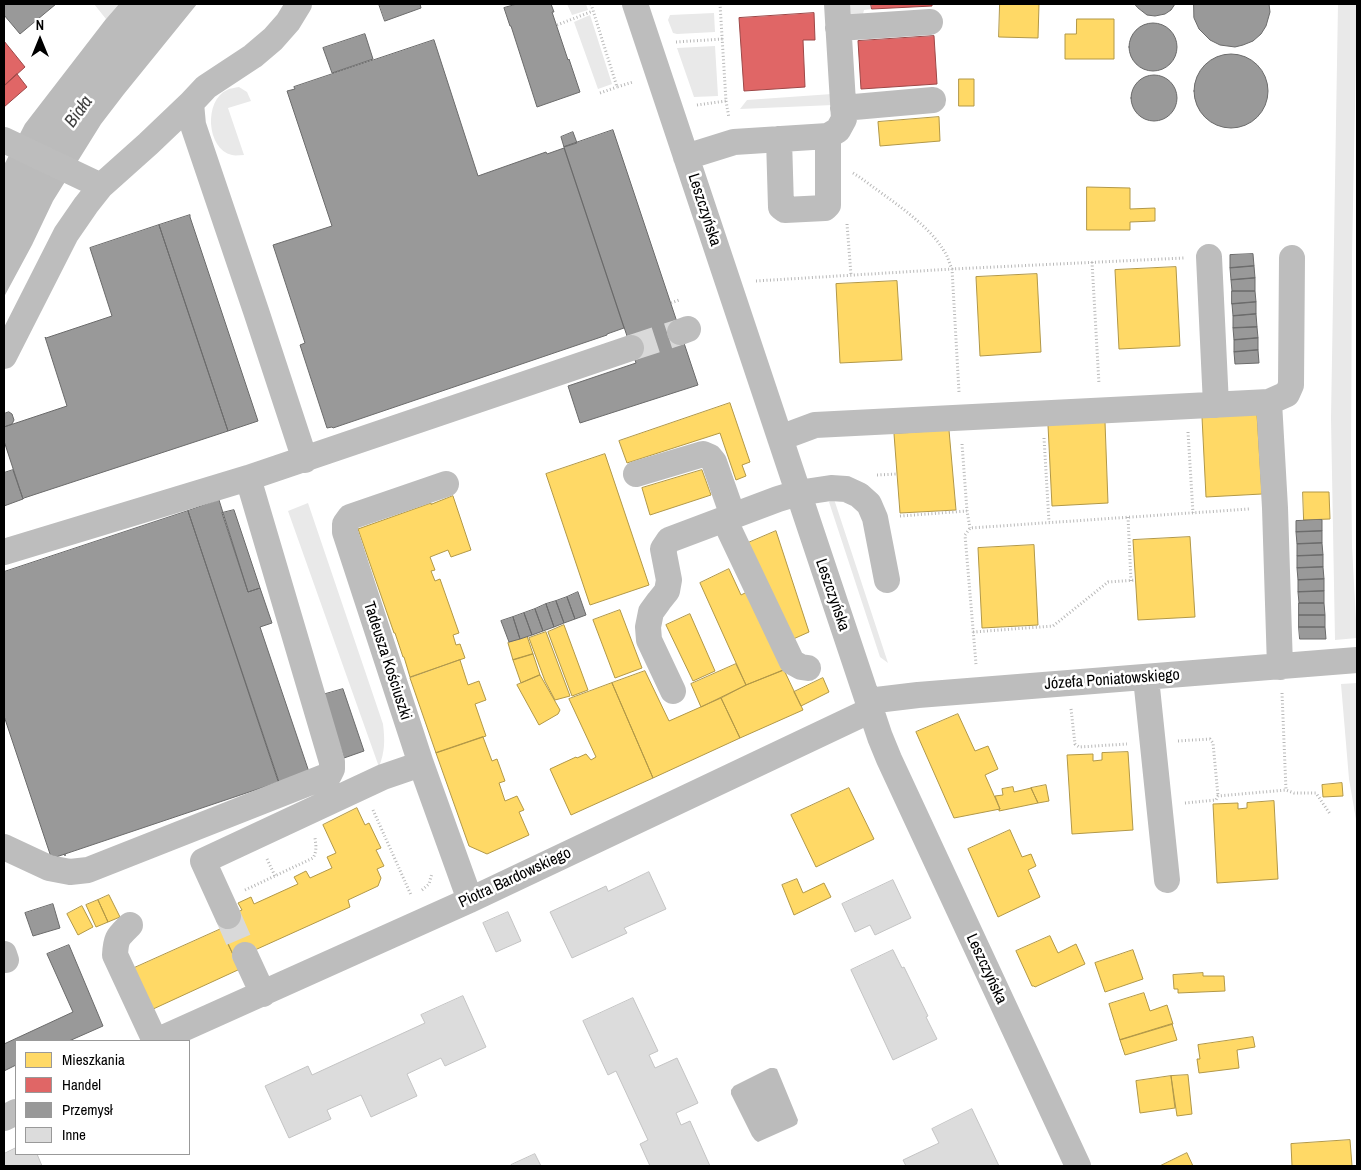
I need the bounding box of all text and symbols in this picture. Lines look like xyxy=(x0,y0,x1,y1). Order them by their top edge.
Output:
north arrow xyxy=(15,15,65,65)
text: N xyxy=(36,16,44,34)
water label: Biała xyxy=(60,92,98,132)
street label: Leszczyńska xyxy=(683,171,725,249)
street label: Leszczyńska xyxy=(811,556,853,634)
street label: Tadeusza Kościuszki xyxy=(359,599,415,723)
street label: Józefa Poniatowskiego xyxy=(1044,666,1180,694)
street label: Piotra Bardowskiego xyxy=(456,844,574,912)
street label: Leszczyńska xyxy=(961,931,1011,1007)
legend xyxy=(15,1040,190,1155)
text: Mieszkania xyxy=(62,1049,125,1070)
text: Handel xyxy=(62,1074,101,1095)
text: Przemysł xyxy=(62,1099,113,1120)
text: Inne xyxy=(62,1124,86,1145)

